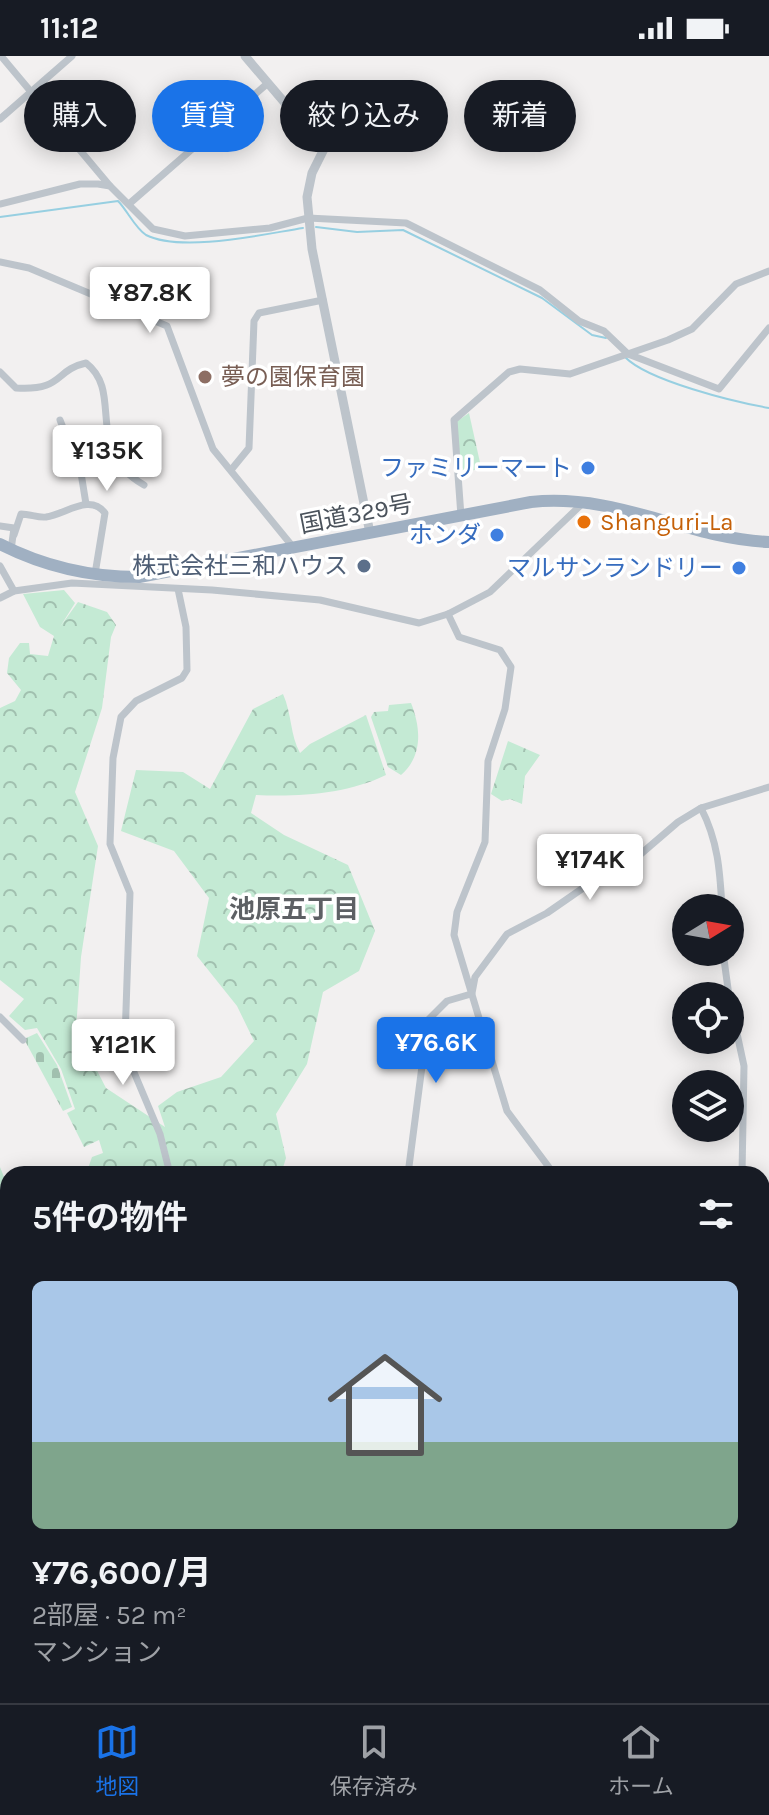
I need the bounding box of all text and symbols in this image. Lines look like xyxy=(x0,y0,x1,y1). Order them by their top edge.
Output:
text: 11:12 xyxy=(40,10,98,46)
chip: 購入 xyxy=(24,80,136,152)
chip: 賃貸 xyxy=(152,80,264,152)
chip: 絞り込み xyxy=(280,80,448,152)
chip: 新着 xyxy=(464,80,576,152)
pin: ¥87.8K xyxy=(85,267,215,335)
text: ¥87.8K xyxy=(108,277,192,308)
place label: 夢の園保育園 xyxy=(221,363,365,391)
marker: 夢の園保育園 xyxy=(196,368,214,386)
pin: ¥135K xyxy=(51,425,163,493)
text: ¥135K xyxy=(71,435,143,466)
place label: ファミリーマート xyxy=(380,454,572,482)
marker: ファミリーマート xyxy=(579,459,597,477)
street label: 国道329号 xyxy=(297,489,415,539)
place label: Shanguri-La xyxy=(600,508,733,536)
marker: Shanguri-La xyxy=(575,513,593,531)
place label: ホンダ xyxy=(409,521,481,549)
marker: ホンダ xyxy=(488,526,506,544)
place label: 株式会社三和ハウス xyxy=(132,552,348,580)
place label: マルサンランドリー xyxy=(507,554,723,582)
marker: 株式会社三和ハウス xyxy=(355,557,373,575)
marker: マルサンランドリー xyxy=(730,559,748,577)
pin: ¥174K xyxy=(534,834,646,902)
text: ¥174K xyxy=(555,844,625,875)
district label: 池原五丁目 xyxy=(229,894,359,925)
north arrow xyxy=(672,894,744,966)
map controls xyxy=(672,894,744,1142)
button: locate xyxy=(672,982,744,1054)
pin: ¥76.6K xyxy=(371,1017,501,1085)
pin: ¥121K xyxy=(67,1019,179,1087)
text: ¥76.6K xyxy=(395,1027,477,1058)
text: ¥121K xyxy=(90,1029,156,1060)
button: layers xyxy=(672,1070,744,1142)
icon: filters xyxy=(694,1192,738,1236)
text: 5件の物件 xyxy=(32,1198,188,1238)
icon: home xyxy=(313,1333,457,1477)
text: ¥76,600/月 xyxy=(32,1553,212,1593)
text: 2部屋 · 52 m² xyxy=(32,1600,187,1631)
text: マンション xyxy=(32,1637,162,1668)
tab: 地図 xyxy=(95,1720,139,1800)
tab: 保存済み xyxy=(330,1720,418,1800)
tab: ホーム xyxy=(608,1720,674,1800)

